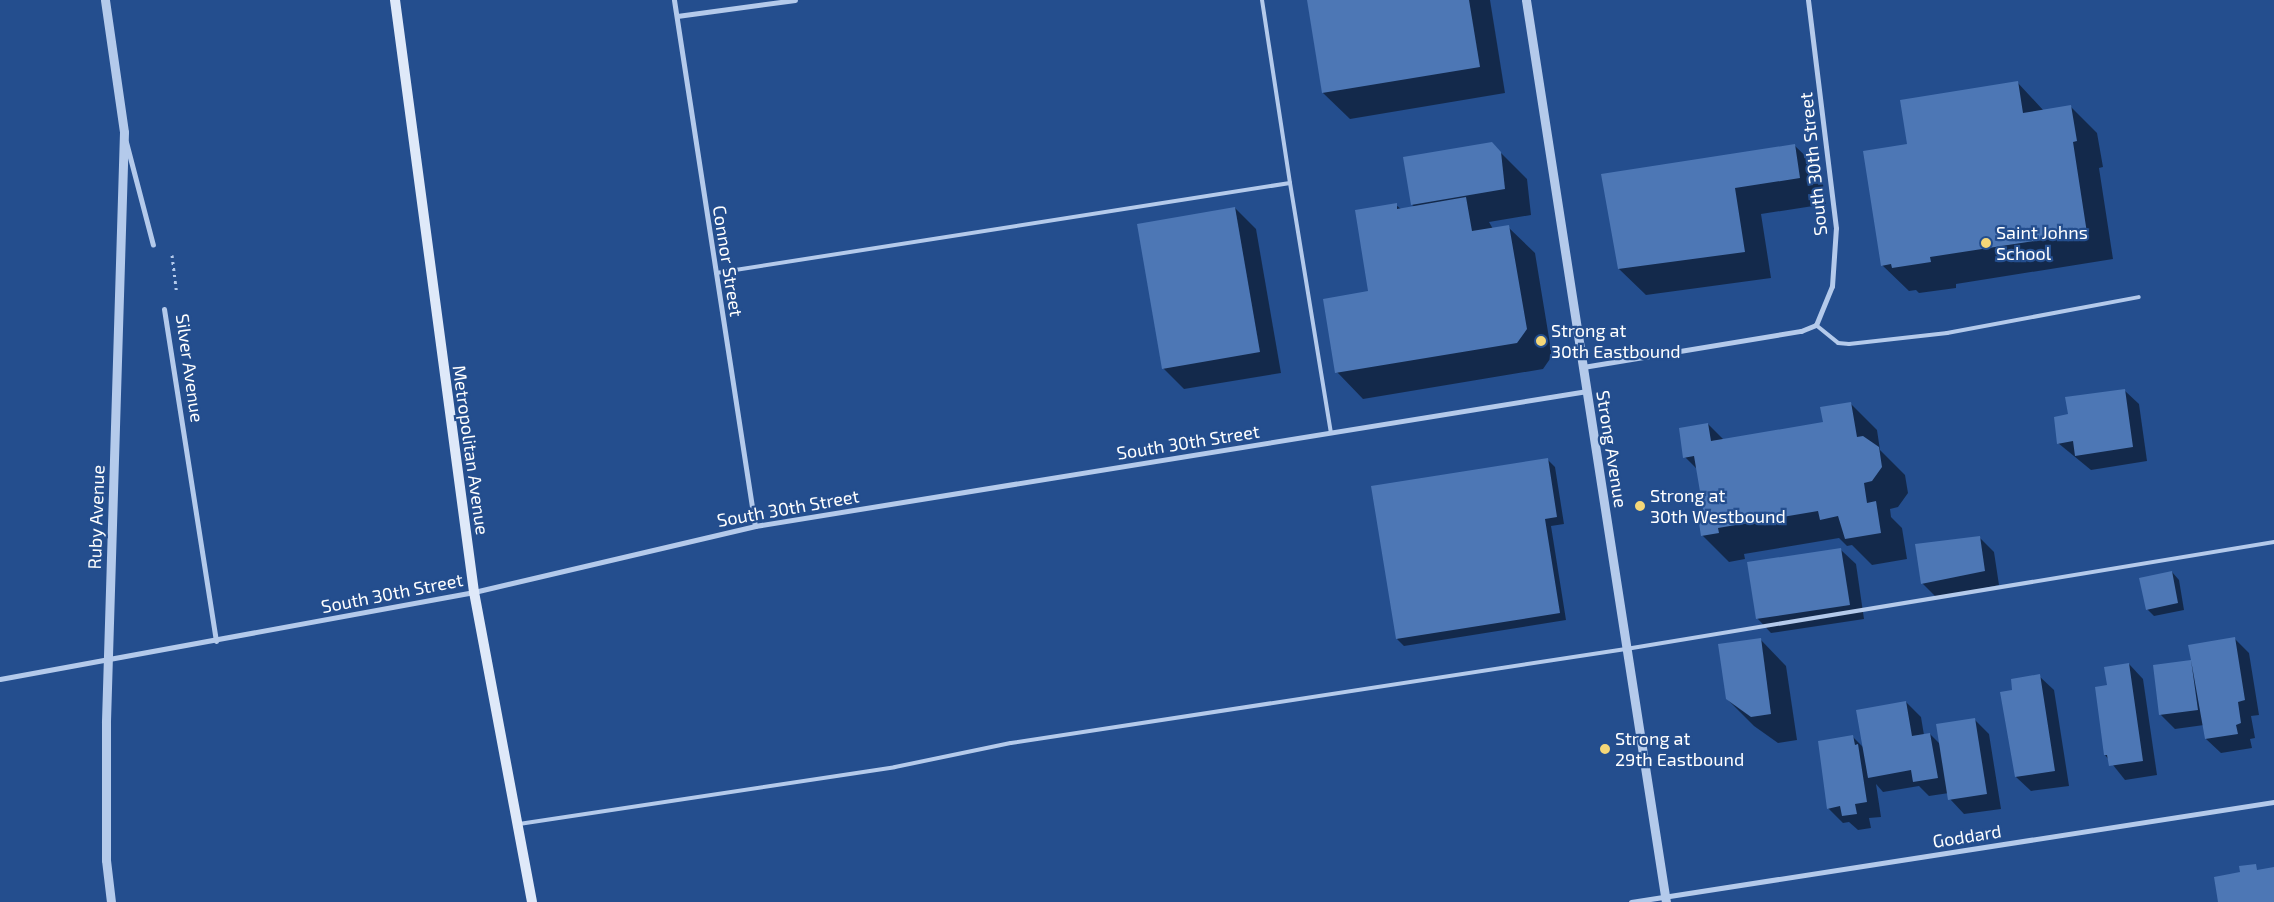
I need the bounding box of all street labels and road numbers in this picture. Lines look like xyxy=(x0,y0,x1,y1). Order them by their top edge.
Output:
street label: South 30th Street xyxy=(1795,91,1831,237)
street label: Connor Street xyxy=(709,204,747,318)
street label: Silver Avenue xyxy=(172,312,208,424)
street label: Metropolitan Avenue xyxy=(448,364,494,536)
street label: Strong Avenue xyxy=(1592,389,1632,509)
street label: South 30th Street xyxy=(1115,420,1261,464)
street label: Ruby Avenue xyxy=(83,464,109,570)
street label: South 30th Street xyxy=(715,485,861,531)
street label: South 30th Street xyxy=(319,569,465,617)
street label: Goddard xyxy=(1931,820,2003,852)

